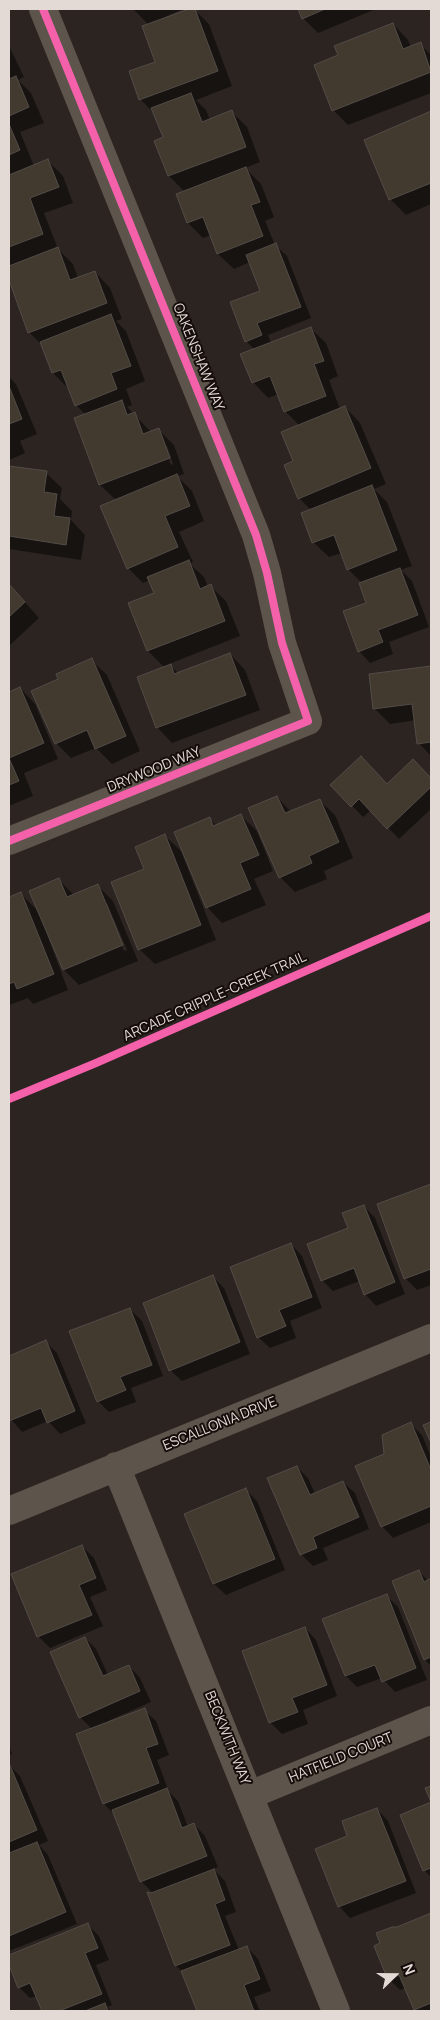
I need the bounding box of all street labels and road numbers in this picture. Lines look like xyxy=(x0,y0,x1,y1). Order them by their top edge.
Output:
street label: OAKENSHAW WAY xyxy=(169,301,227,413)
street label: DRYWOOD WAY xyxy=(105,744,203,796)
street label: ARCADE CRIPPLE-CREEK TRAIL xyxy=(121,949,309,1045)
street label: ESCALLONIA DRIVE xyxy=(161,1393,279,1455)
street label: BECKWITH WAY xyxy=(201,1689,253,1787)
street label: HATFIELD COURT xyxy=(287,1729,395,1787)

